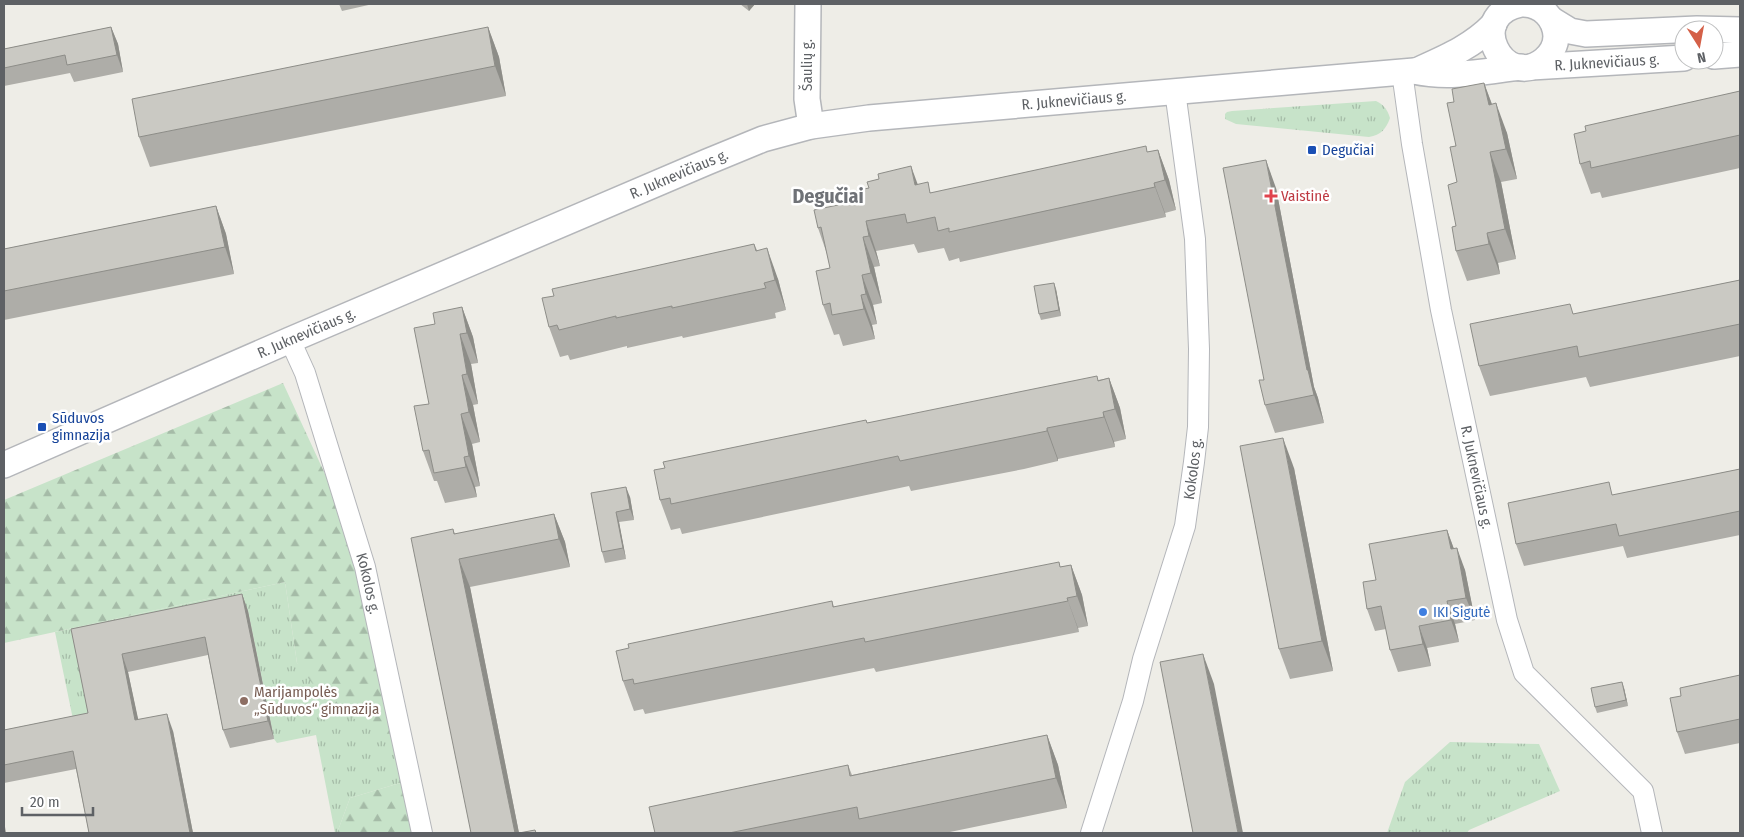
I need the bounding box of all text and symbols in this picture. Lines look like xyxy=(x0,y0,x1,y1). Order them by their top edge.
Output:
north arrow xyxy=(1674,20,1724,70)
street label: Šaulių g. xyxy=(798,39,816,91)
text: N xyxy=(1696,48,1707,66)
street label: R. Juknevičiaus g. xyxy=(1554,50,1660,75)
street label: R. Juknevičiaus g. xyxy=(1021,87,1127,114)
place label: Degučiai xyxy=(1322,141,1374,159)
marker: Degučiai xyxy=(1306,144,1318,156)
street label: R. Juknevičiaus g. xyxy=(627,145,731,203)
district label: Degučiai xyxy=(792,184,864,208)
place label: Vaistinė xyxy=(1281,187,1330,205)
marker: Vaistinė xyxy=(1265,190,1277,202)
street label: R. Juknevičiaus g. xyxy=(255,304,358,362)
place label: Sūduvos gimnazija xyxy=(52,409,110,444)
marker: Sūduvos gimnazija xyxy=(36,421,48,433)
street label: R. Juknevičiaus g. xyxy=(1457,424,1496,530)
street label: Kokolos g. xyxy=(1180,437,1206,501)
street label: Kokolos g. xyxy=(352,551,384,616)
place label: IKI Sigutė xyxy=(1433,603,1490,621)
marker: IKI Sigutė xyxy=(1417,606,1429,618)
place label: Marijampolės „Sūduvos“ gimnazija xyxy=(254,683,379,718)
marker: Marijampolės „Sūduvos“ gimnazija xyxy=(238,695,250,707)
scale bar xyxy=(22,784,94,816)
text: 20 m xyxy=(30,793,60,811)

